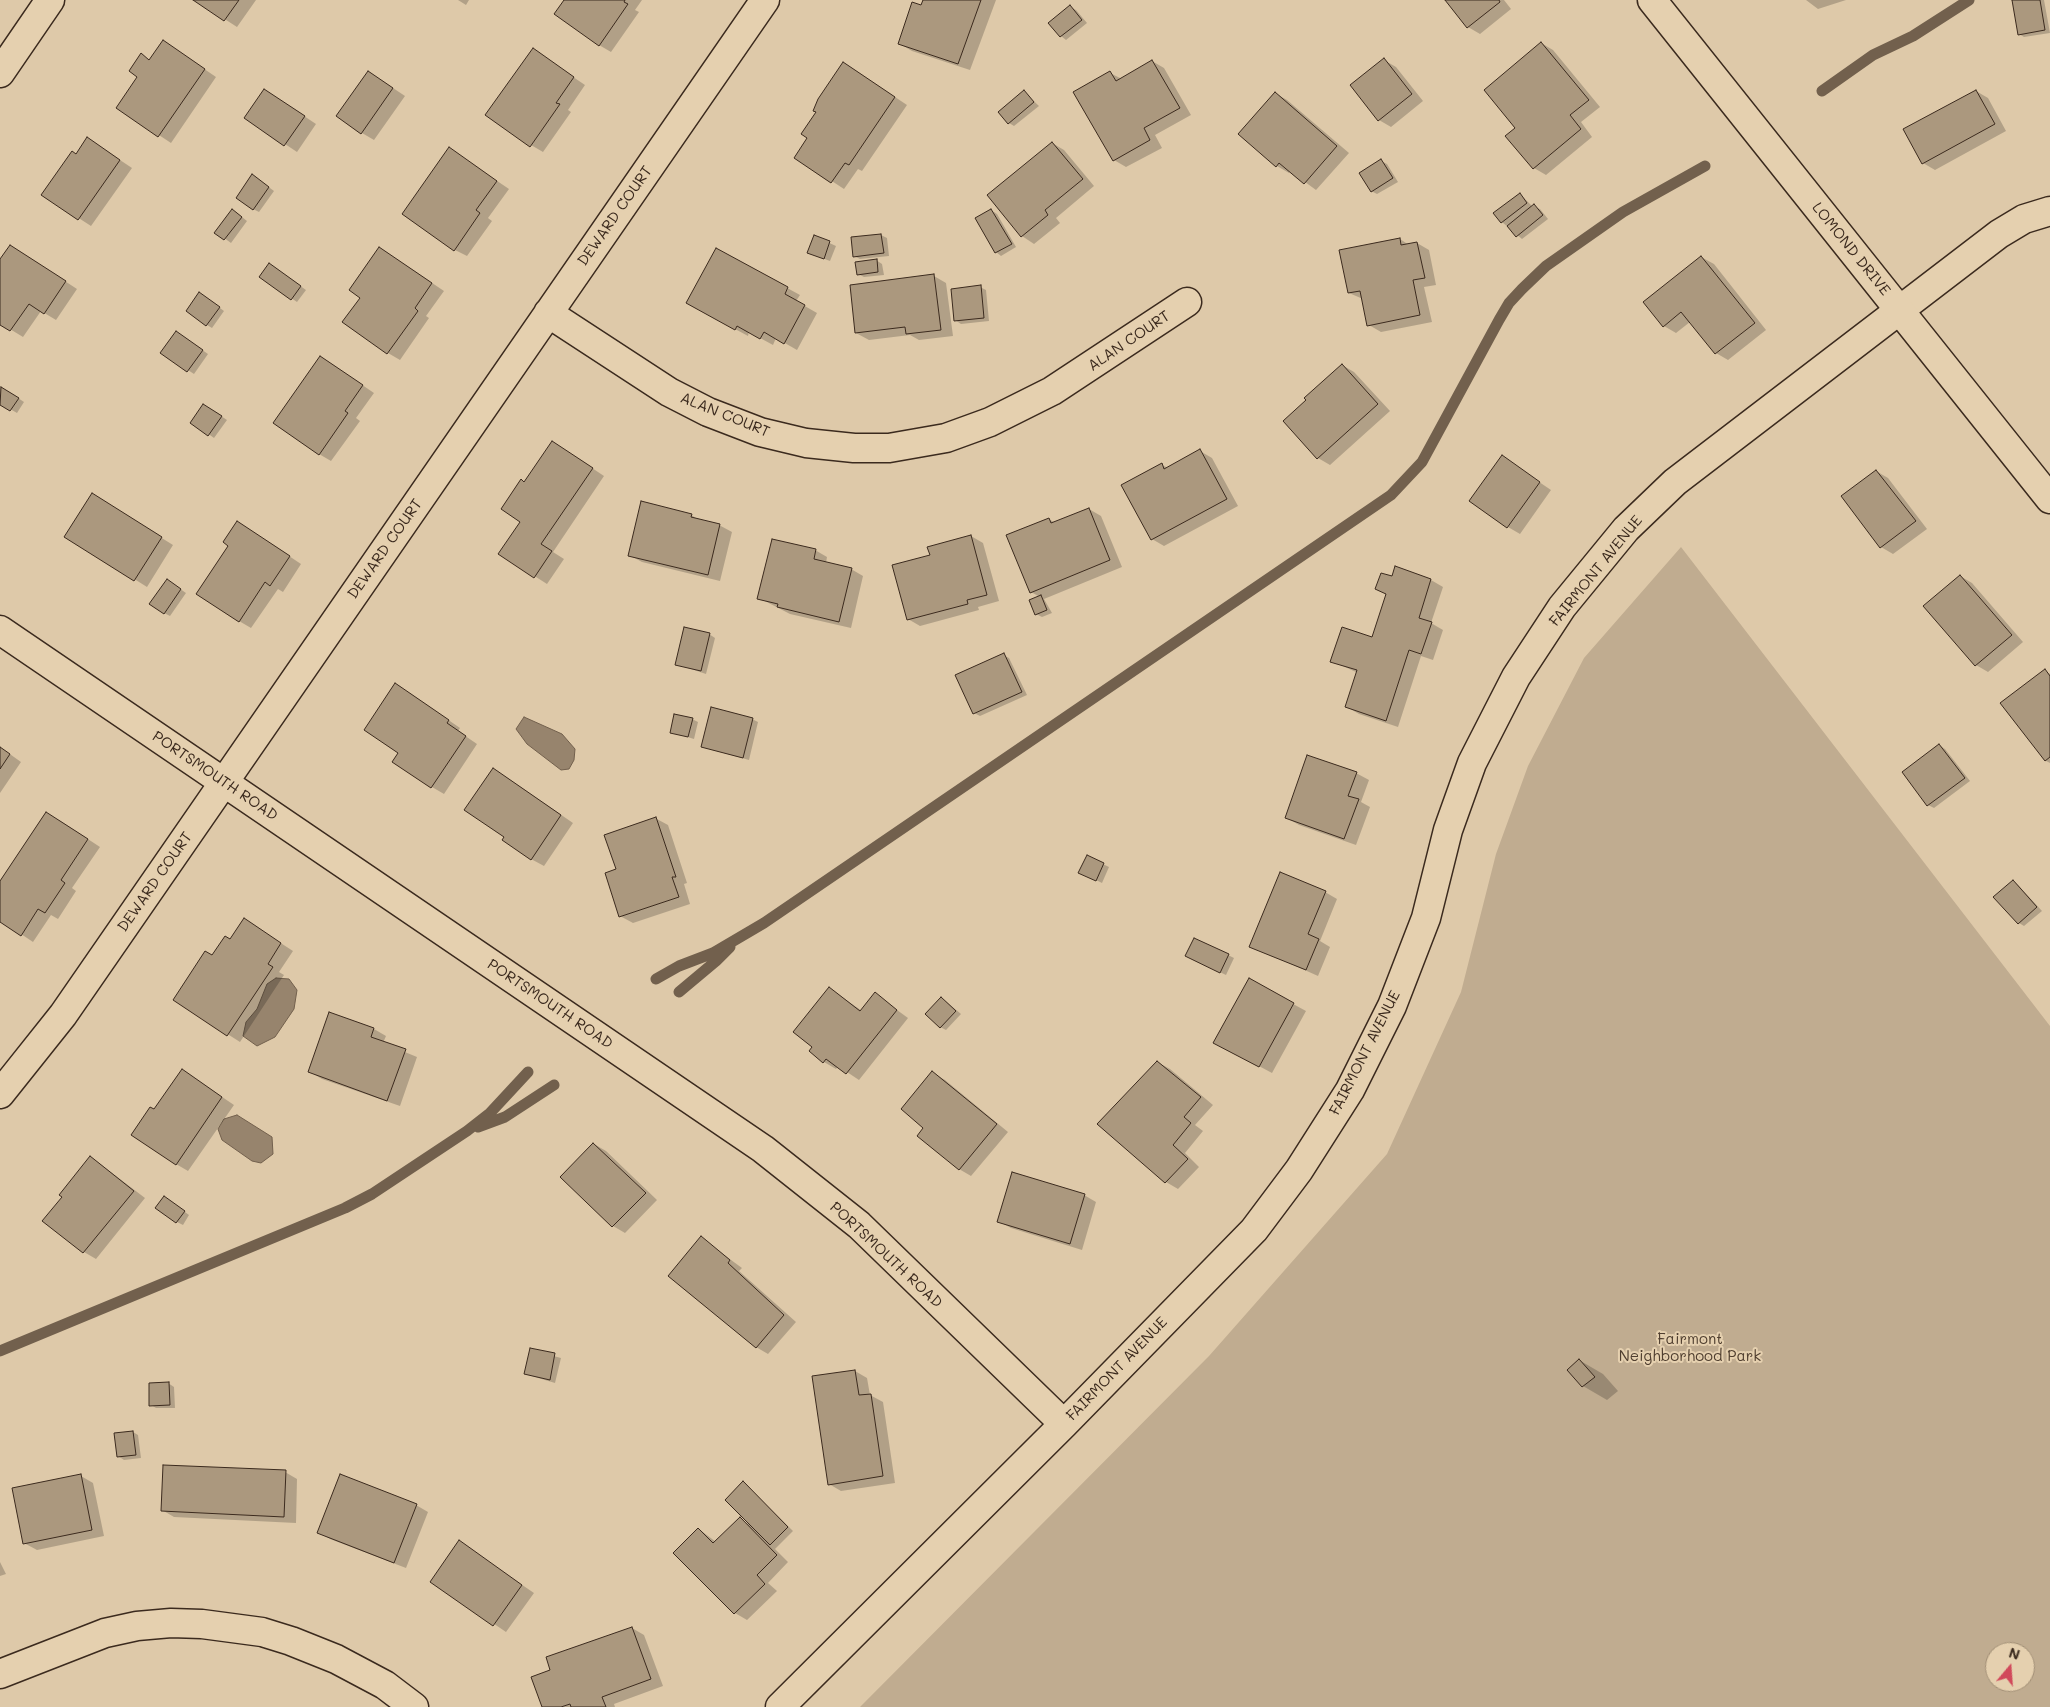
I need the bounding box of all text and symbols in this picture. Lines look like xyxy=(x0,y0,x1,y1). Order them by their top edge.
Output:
street label: DEWARD COURT xyxy=(574,163,656,269)
street label: LOMOND DRIVE xyxy=(1808,199,1894,299)
street label: ALAN COURT xyxy=(1085,307,1173,375)
street label: ALAN COURT xyxy=(678,389,772,441)
street label: DEWARD COURT xyxy=(344,496,426,602)
street label: FAIRMONT AVENUE xyxy=(1546,512,1646,630)
street label: PORTSMOUTH ROAD xyxy=(149,727,281,825)
street label: DEWARD COURT xyxy=(114,829,196,935)
street label: PORTSMOUTH ROAD xyxy=(484,955,616,1053)
street label: FAIRMONT AVENUE xyxy=(1326,988,1404,1118)
street label: PORTSMOUTH ROAD xyxy=(826,1198,946,1312)
street label: FAIRMONT AVENUE xyxy=(1063,1313,1171,1425)
park label: Fairmont Neighborhood Park xyxy=(1619,1330,1761,1365)
north arrow xyxy=(1985,1642,2035,1692)
text: N xyxy=(2006,1643,2022,1664)

